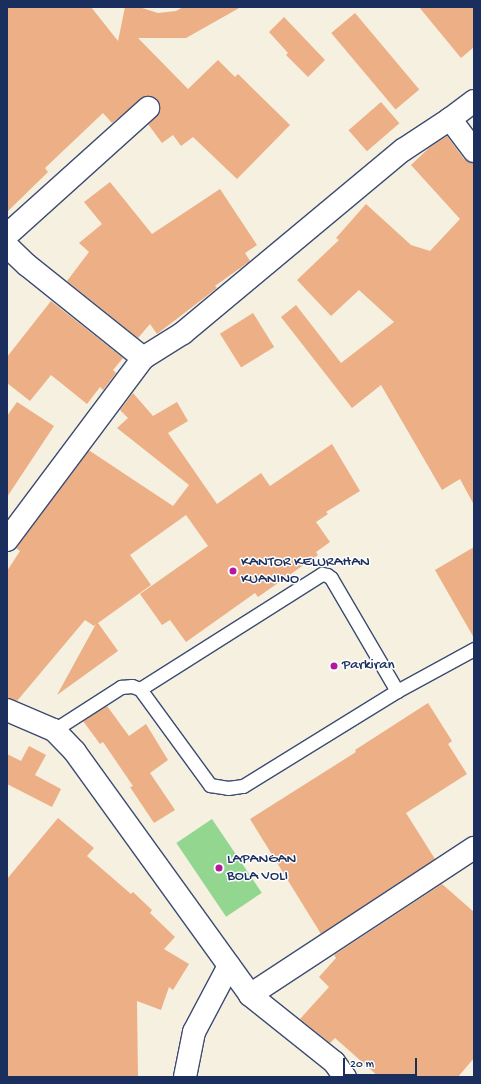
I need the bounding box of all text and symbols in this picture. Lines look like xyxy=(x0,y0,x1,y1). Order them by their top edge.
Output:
place label: KANTOR KELURAHAN KUANINO xyxy=(241,553,370,588)
marker: KANTOR KELURAHAN KUANINO xyxy=(228,566,238,576)
place label: Parkiran xyxy=(342,657,395,675)
marker: Parkiran xyxy=(329,661,339,671)
place label: LAPANGAN BOLA VOLI xyxy=(227,850,296,885)
marker: LAPANGAN BOLA VOLI xyxy=(214,863,224,873)
scale bar xyxy=(345,1050,419,1076)
text: 20 m xyxy=(350,1058,374,1072)

